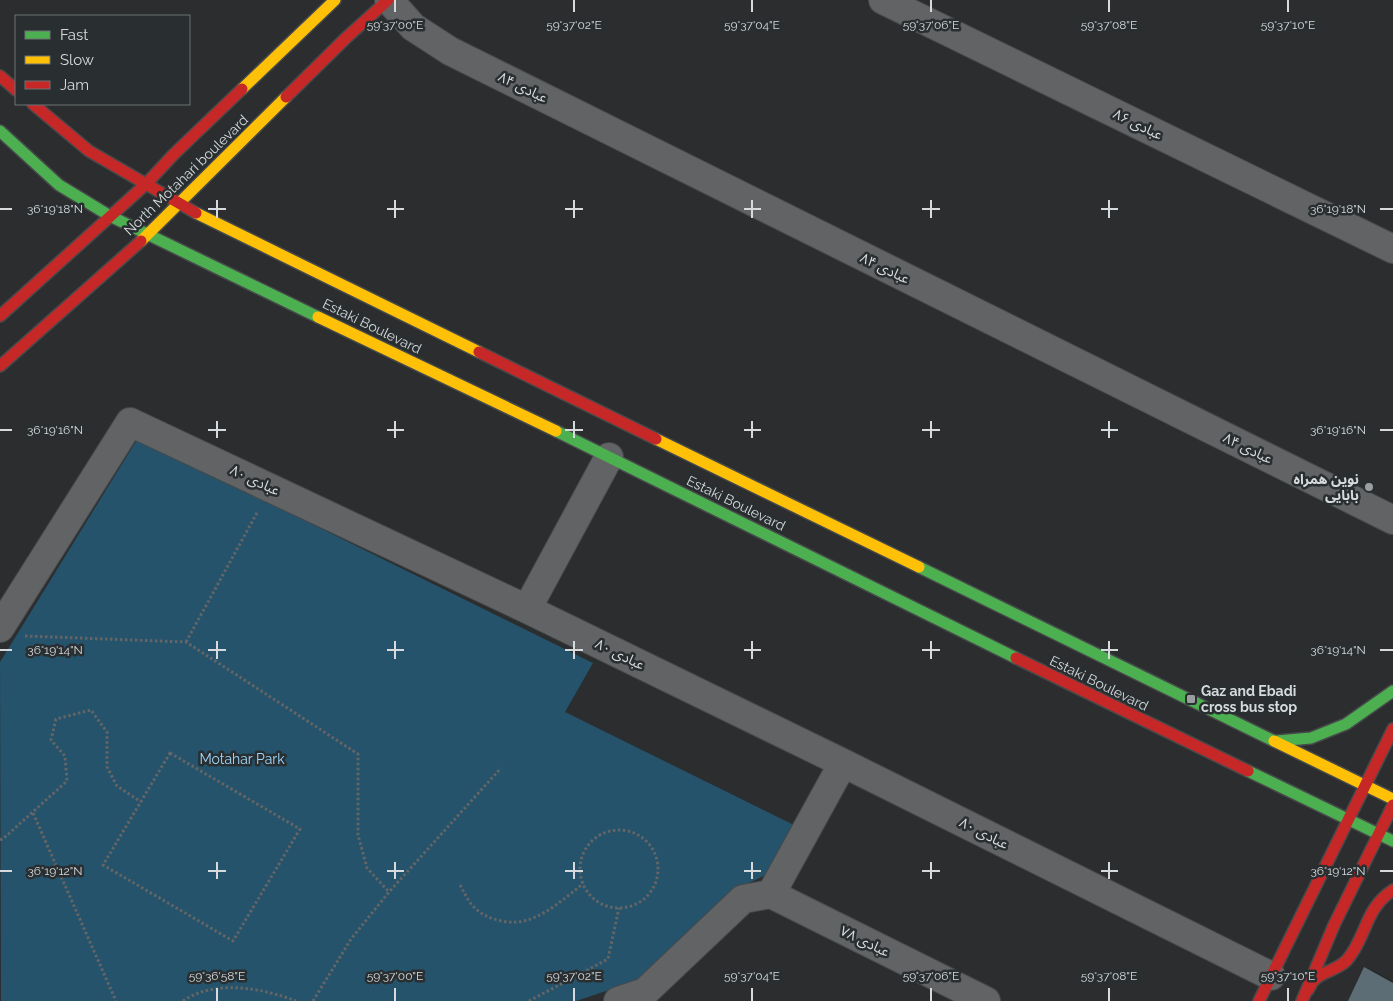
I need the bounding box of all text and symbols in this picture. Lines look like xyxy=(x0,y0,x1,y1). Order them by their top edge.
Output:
legend xyxy=(15,15,190,105)
text: 59°37'00"E xyxy=(367,18,423,32)
text: 59°37'02"E xyxy=(546,18,602,32)
text: 59°37'04"E xyxy=(724,18,780,32)
text: 59°37'06"E xyxy=(903,18,959,32)
text: 59°37'08"E xyxy=(1081,18,1137,32)
text: 59°37'10"E xyxy=(1261,18,1315,32)
text: Fast xyxy=(60,26,88,44)
text: Slow xyxy=(60,51,94,69)
street label: عبادی ۸۴ xyxy=(495,68,550,107)
text: Jam xyxy=(60,76,89,94)
street label: عبادی ۸۶ xyxy=(1110,105,1165,144)
street label: North Motahari boulevard xyxy=(121,112,251,238)
text: 36°19'18"N xyxy=(27,202,83,216)
text: 36°19'18"N xyxy=(1310,202,1366,216)
street label: عبادی ۸۴ xyxy=(857,249,912,288)
street label: Estaki Boulevard xyxy=(320,295,424,357)
text: 36°19'16"N xyxy=(27,423,83,437)
text: 36°19'16"N xyxy=(1310,423,1366,437)
street label: عبادی ۸۴ xyxy=(1220,429,1275,468)
street label: عبادی ۸۰ xyxy=(227,462,282,499)
place label: نوین همراه بابایی xyxy=(1293,471,1359,503)
street label: Estaki Boulevard xyxy=(684,472,788,534)
marker: نوین همراه بابایی xyxy=(1363,481,1375,493)
street label: عبادی ۸۰ xyxy=(592,635,647,674)
text: 36°19'14"N xyxy=(27,643,83,657)
text: 36°19'14"N xyxy=(1310,643,1366,657)
street label: Estaki Boulevard xyxy=(1047,652,1151,714)
place label: Gaz and Ebadi cross bus stop xyxy=(1201,683,1297,715)
marker: Gaz and Ebadi cross bus stop xyxy=(1185,693,1197,705)
park label: Motahar Park xyxy=(199,751,285,767)
street label: عبادی ۸۰ xyxy=(956,814,1011,853)
text: 36°19'12"N xyxy=(27,864,83,878)
text: 36°19'12"N xyxy=(1310,864,1366,878)
street label: عبادی ۷۸ xyxy=(837,922,892,961)
text: 59°36'58"E xyxy=(189,969,245,983)
text: 59°37'00"E xyxy=(367,969,423,983)
text: 59°37'02"E xyxy=(546,969,602,983)
text: 59°37'04"E xyxy=(724,969,780,983)
text: 59°37'06"E xyxy=(903,969,959,983)
text: 59°37'08"E xyxy=(1081,969,1137,983)
text: 59°37'10"E xyxy=(1261,969,1315,983)

